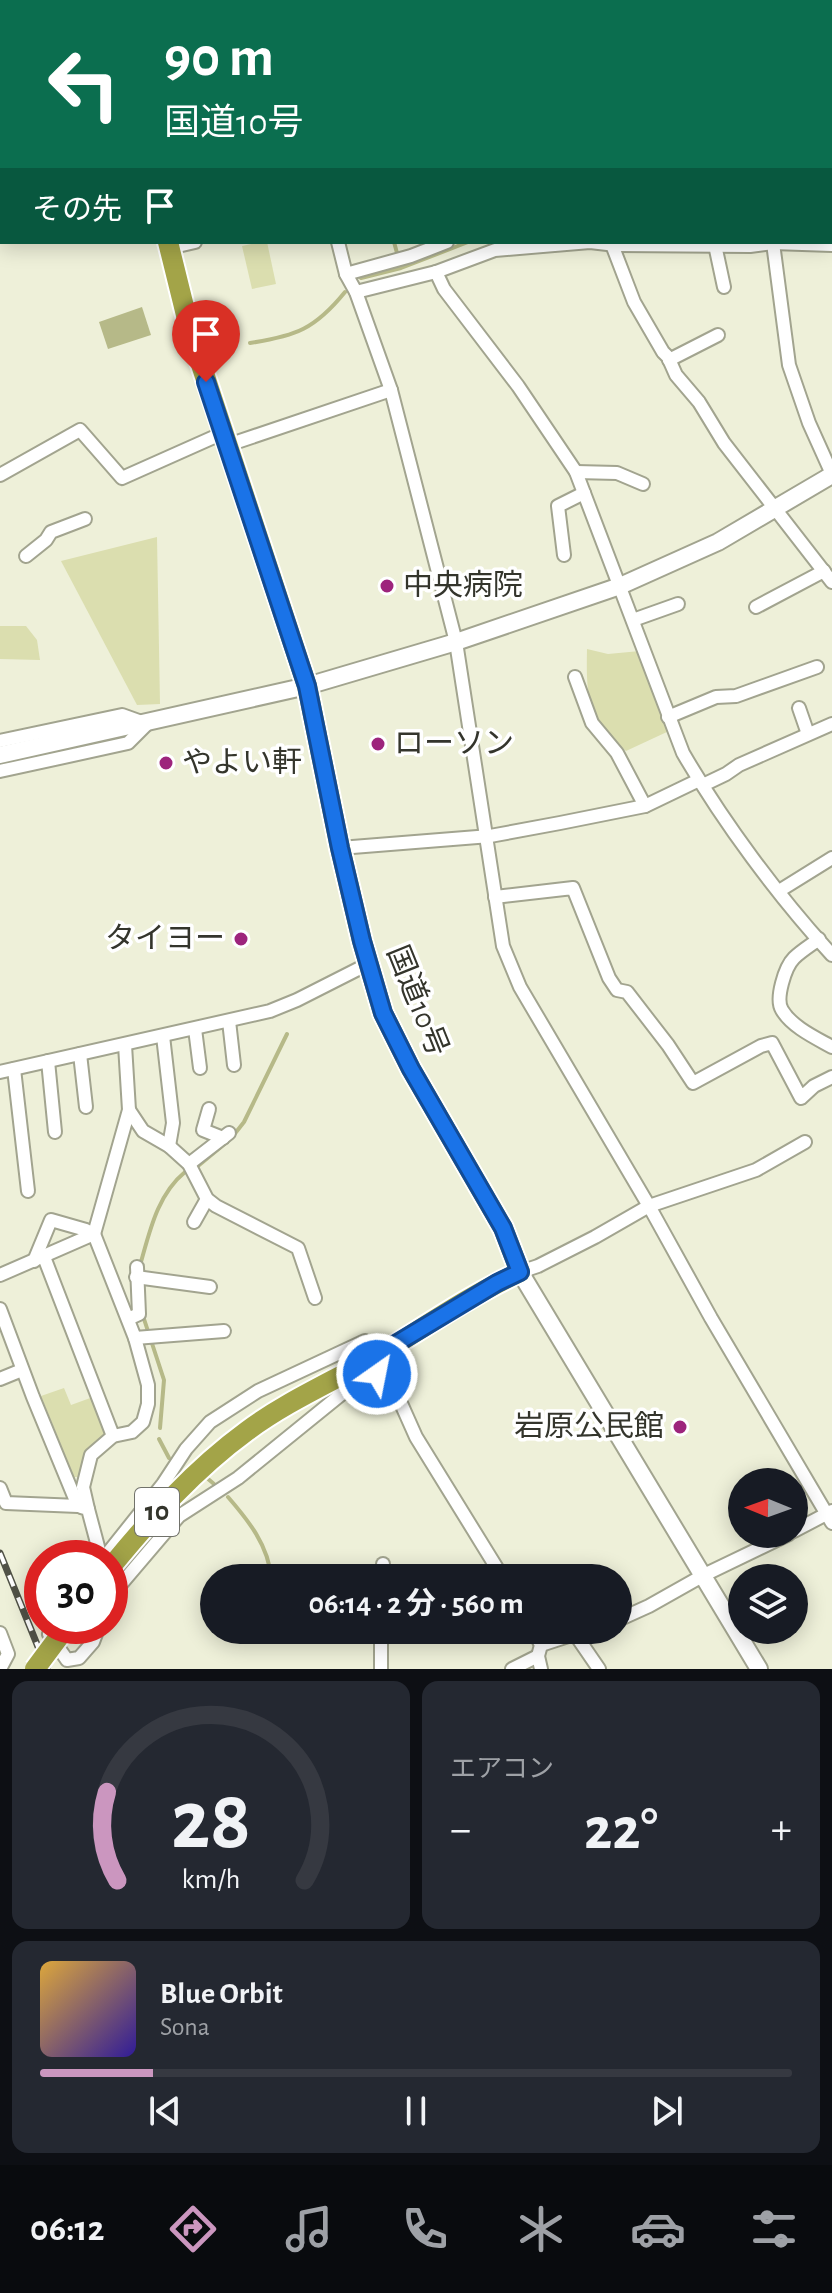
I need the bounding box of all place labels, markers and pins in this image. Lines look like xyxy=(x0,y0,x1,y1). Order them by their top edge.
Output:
pin xyxy=(172,300,240,382)
place label: 中央病院 xyxy=(403,569,523,601)
marker: 中央病院 xyxy=(378,577,396,595)
place label: ローソン xyxy=(394,729,514,759)
marker: ローソン xyxy=(369,735,387,753)
place label: やよい軒 xyxy=(182,746,302,778)
marker: やよい軒 xyxy=(157,754,175,772)
place label: タイヨー xyxy=(105,923,225,954)
marker: タイヨー xyxy=(232,930,250,948)
place label: 岩原公民館 xyxy=(514,1410,664,1442)
marker: 岩原公民館 xyxy=(671,1418,689,1436)

